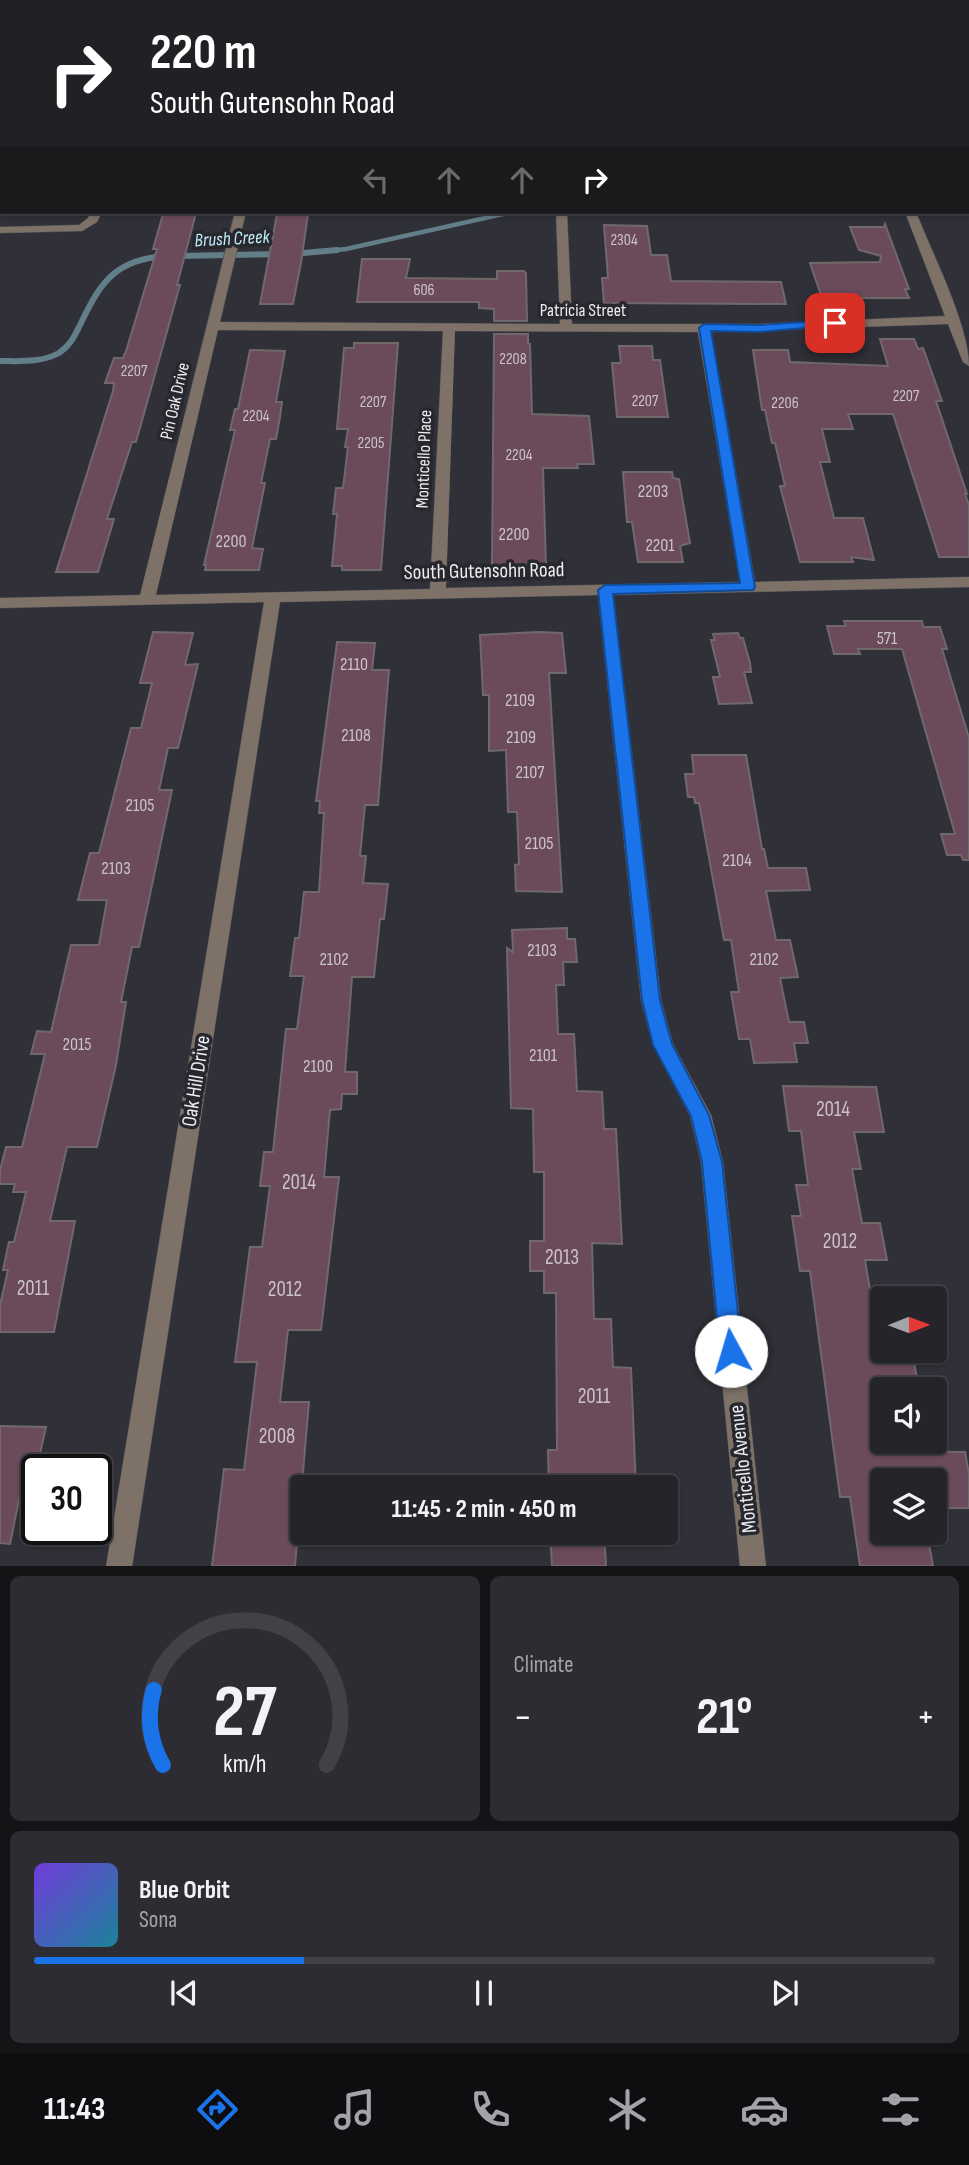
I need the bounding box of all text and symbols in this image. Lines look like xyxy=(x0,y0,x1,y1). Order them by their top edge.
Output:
text: 220 m xyxy=(150,24,256,83)
icon: right xyxy=(35,28,126,119)
text: South Gutensohn Road xyxy=(150,84,395,123)
icon: left xyxy=(357,161,395,199)
icon: ahead xyxy=(430,161,468,199)
icon: ahead xyxy=(503,161,541,199)
icon: right xyxy=(576,161,614,199)
water label: Brush Creek xyxy=(194,226,271,252)
house number: 2304 xyxy=(610,231,638,250)
house number: 606 xyxy=(413,281,435,300)
pin xyxy=(805,293,865,353)
street label: Patricia Street xyxy=(540,300,627,321)
icon: arrive xyxy=(816,304,854,342)
house number: 2208 xyxy=(499,350,527,369)
street label: Pin Oak Drive xyxy=(156,360,194,442)
house number: 2207 xyxy=(121,362,148,381)
house number: 2207 xyxy=(893,387,920,406)
house number: 2207 xyxy=(632,392,659,411)
house number: 2207 xyxy=(360,393,387,412)
house number: 2206 xyxy=(771,394,799,413)
house number: 2204 xyxy=(242,407,270,426)
street label: Monticello Place xyxy=(412,409,436,509)
house number: 2205 xyxy=(358,434,384,453)
house number: 2204 xyxy=(505,446,533,465)
house number: 2203 xyxy=(638,481,668,502)
house number: 2200 xyxy=(499,524,529,545)
house number: 2200 xyxy=(216,531,246,552)
house number: 2201 xyxy=(645,535,675,556)
street label: South Gutensohn Road xyxy=(403,557,565,585)
house number: 571 xyxy=(877,628,898,649)
house number: 2110 xyxy=(340,654,368,675)
house number: 2109 xyxy=(505,690,535,711)
house number: 2108 xyxy=(341,725,371,746)
house number: 2109 xyxy=(506,727,536,748)
house number: 2107 xyxy=(516,762,545,783)
house number: 2105 xyxy=(125,795,155,816)
house number: 2105 xyxy=(524,833,554,854)
house number: 2104 xyxy=(722,850,752,871)
house number: 2103 xyxy=(101,858,131,879)
house number: 2103 xyxy=(527,940,557,961)
house number: 2102 xyxy=(319,949,349,970)
house number: 2102 xyxy=(749,949,779,970)
house number: 2015 xyxy=(63,1034,91,1055)
street label: Oak Hill Drive xyxy=(176,1034,216,1128)
house number: 2101 xyxy=(529,1045,558,1066)
house number: 2100 xyxy=(303,1056,333,1077)
house number: 2014 xyxy=(816,1097,850,1122)
house number: 2014 xyxy=(282,1170,316,1195)
house number: 2012 xyxy=(823,1229,857,1254)
house number: 2013 xyxy=(545,1245,579,1270)
house number: 2011 xyxy=(17,1276,50,1301)
house number: 2012 xyxy=(268,1277,302,1302)
north arrow xyxy=(870,1286,947,1363)
map controls xyxy=(870,1286,947,1545)
position arrow xyxy=(694,1314,768,1388)
button: sound xyxy=(870,1377,947,1454)
house number: 2011 xyxy=(578,1384,611,1409)
street label: Monticello Avenue xyxy=(724,1404,762,1534)
house number: 2008 xyxy=(259,1424,295,1449)
speed limit sign: 30 xyxy=(21,1454,112,1545)
button: layers xyxy=(870,1468,947,1545)
text: 11:45 · 2 min · 450 m xyxy=(391,1494,577,1525)
text: Climate xyxy=(514,1651,573,1679)
text: 27 xyxy=(213,1669,277,1757)
text: 21° xyxy=(696,1686,752,1749)
text: − xyxy=(514,1695,532,1740)
text: + xyxy=(916,1695,935,1740)
text: km/h xyxy=(223,1748,266,1779)
text: Blue Orbit xyxy=(139,1875,230,1906)
text: Sona xyxy=(139,1906,177,1934)
icon: previous xyxy=(165,1974,203,2012)
icon: pause xyxy=(465,1974,503,2012)
icon: next xyxy=(766,1974,804,2012)
icon: directions xyxy=(193,2085,242,2134)
icon: music xyxy=(330,2085,379,2134)
icon: phone xyxy=(466,2085,515,2134)
icon: climate xyxy=(603,2085,652,2134)
icon: car xyxy=(740,2085,789,2134)
icon: filters xyxy=(876,2085,925,2134)
text: 11:43 xyxy=(44,2090,105,2129)

